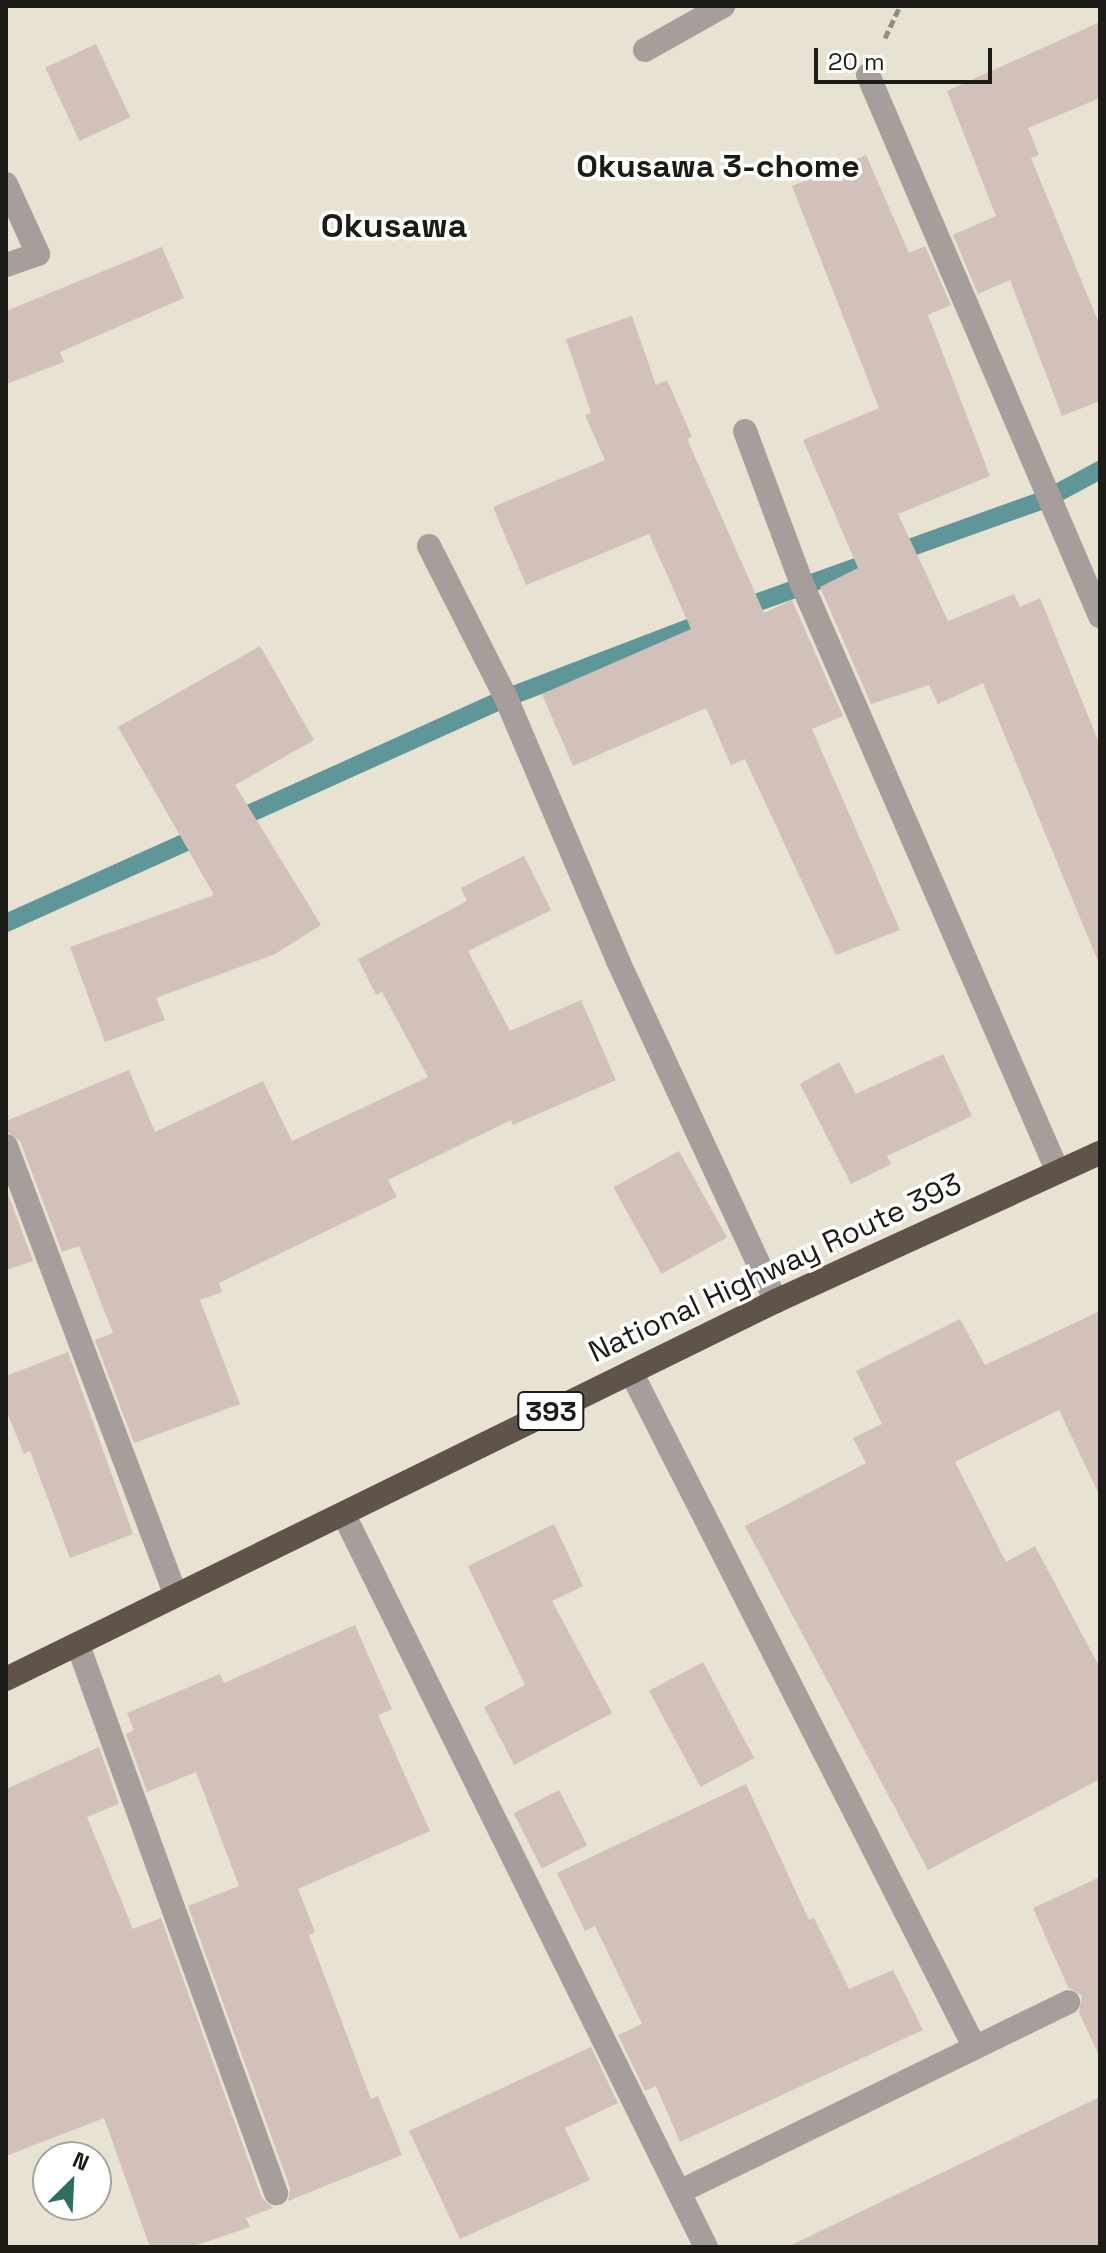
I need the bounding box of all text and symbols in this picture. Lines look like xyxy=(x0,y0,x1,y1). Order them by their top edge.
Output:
scale bar xyxy=(818,32,996,82)
text: 20 m xyxy=(828,46,885,77)
district label: Okusawa 3-chome xyxy=(576,147,860,185)
district label: Okusawa xyxy=(321,206,467,246)
street label: National Highway Route 393 xyxy=(583,1166,967,1370)
road number: 393 xyxy=(517,1387,585,1435)
north arrow xyxy=(32,2141,112,2221)
text: N xyxy=(69,2145,93,2177)

